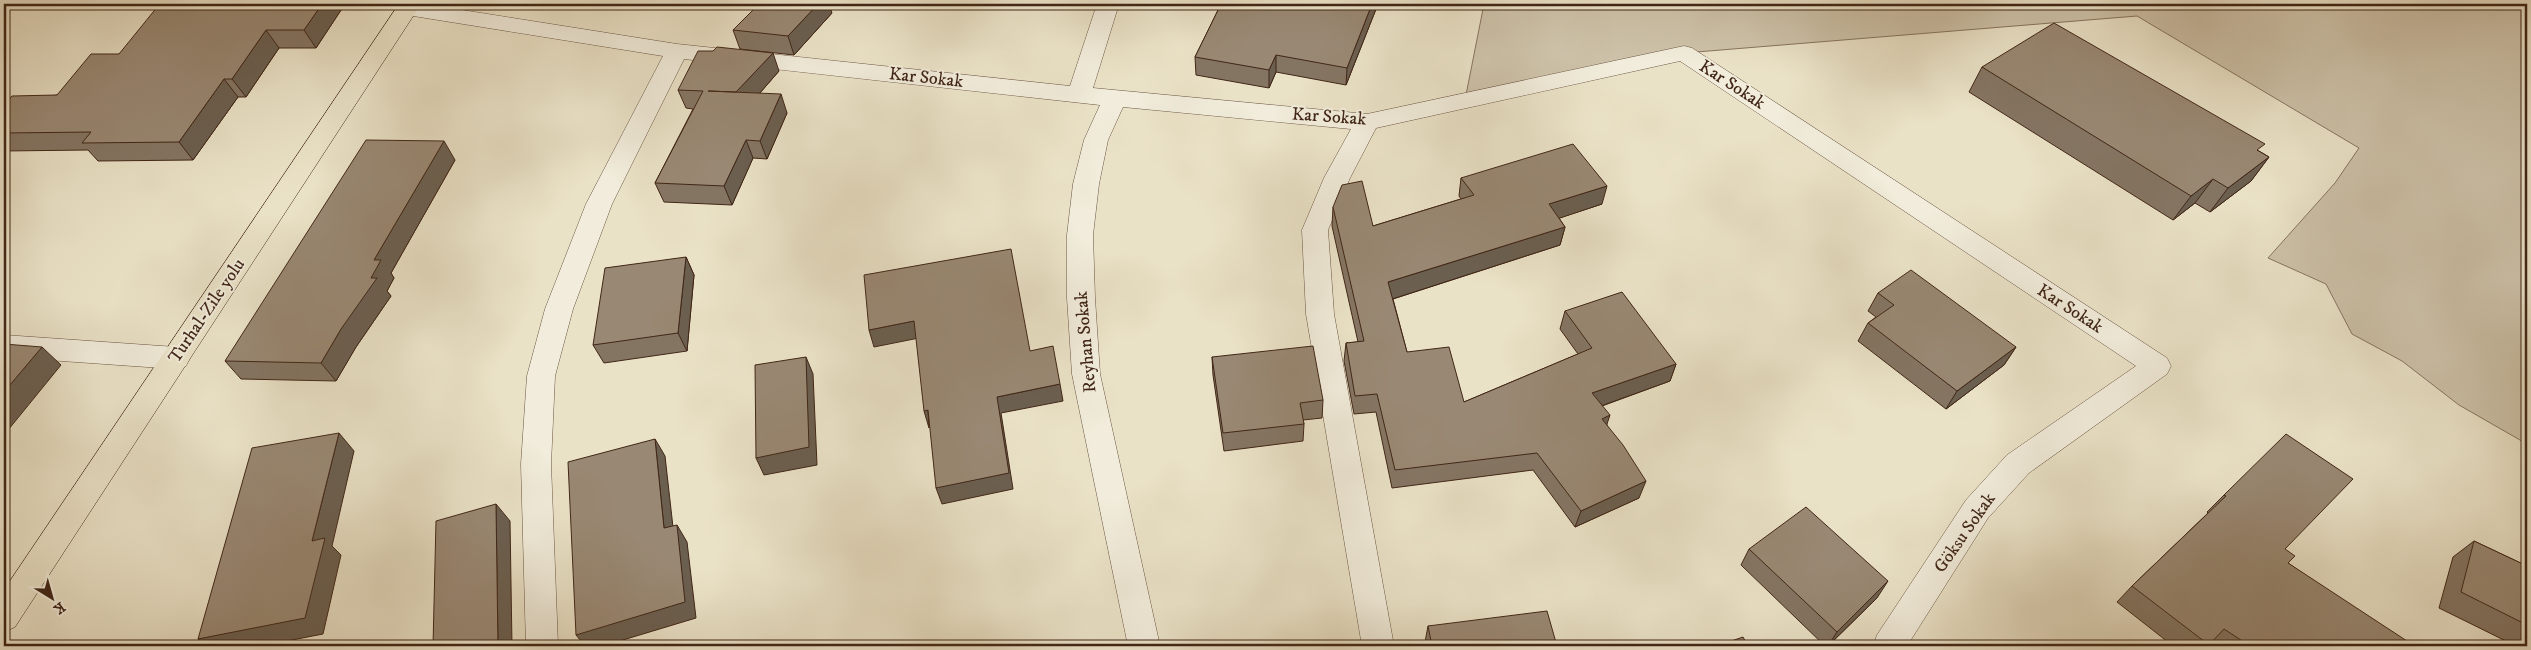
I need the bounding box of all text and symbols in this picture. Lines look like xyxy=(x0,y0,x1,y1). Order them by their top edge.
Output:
street label: Kar Sokak xyxy=(1695,55,1769,115)
street label: Kar Sokak xyxy=(888,63,964,93)
street label: Kar Sokak xyxy=(1291,103,1367,131)
street label: Turhal-Zile yolu xyxy=(164,254,250,368)
street label: Kar Sokak xyxy=(2033,279,2107,339)
street label: Reyhan Sokak xyxy=(1071,290,1101,394)
street label: Göksu Sokak xyxy=(1929,489,2001,577)
north arrow xyxy=(28,572,78,622)
text: K xyxy=(49,597,69,618)

